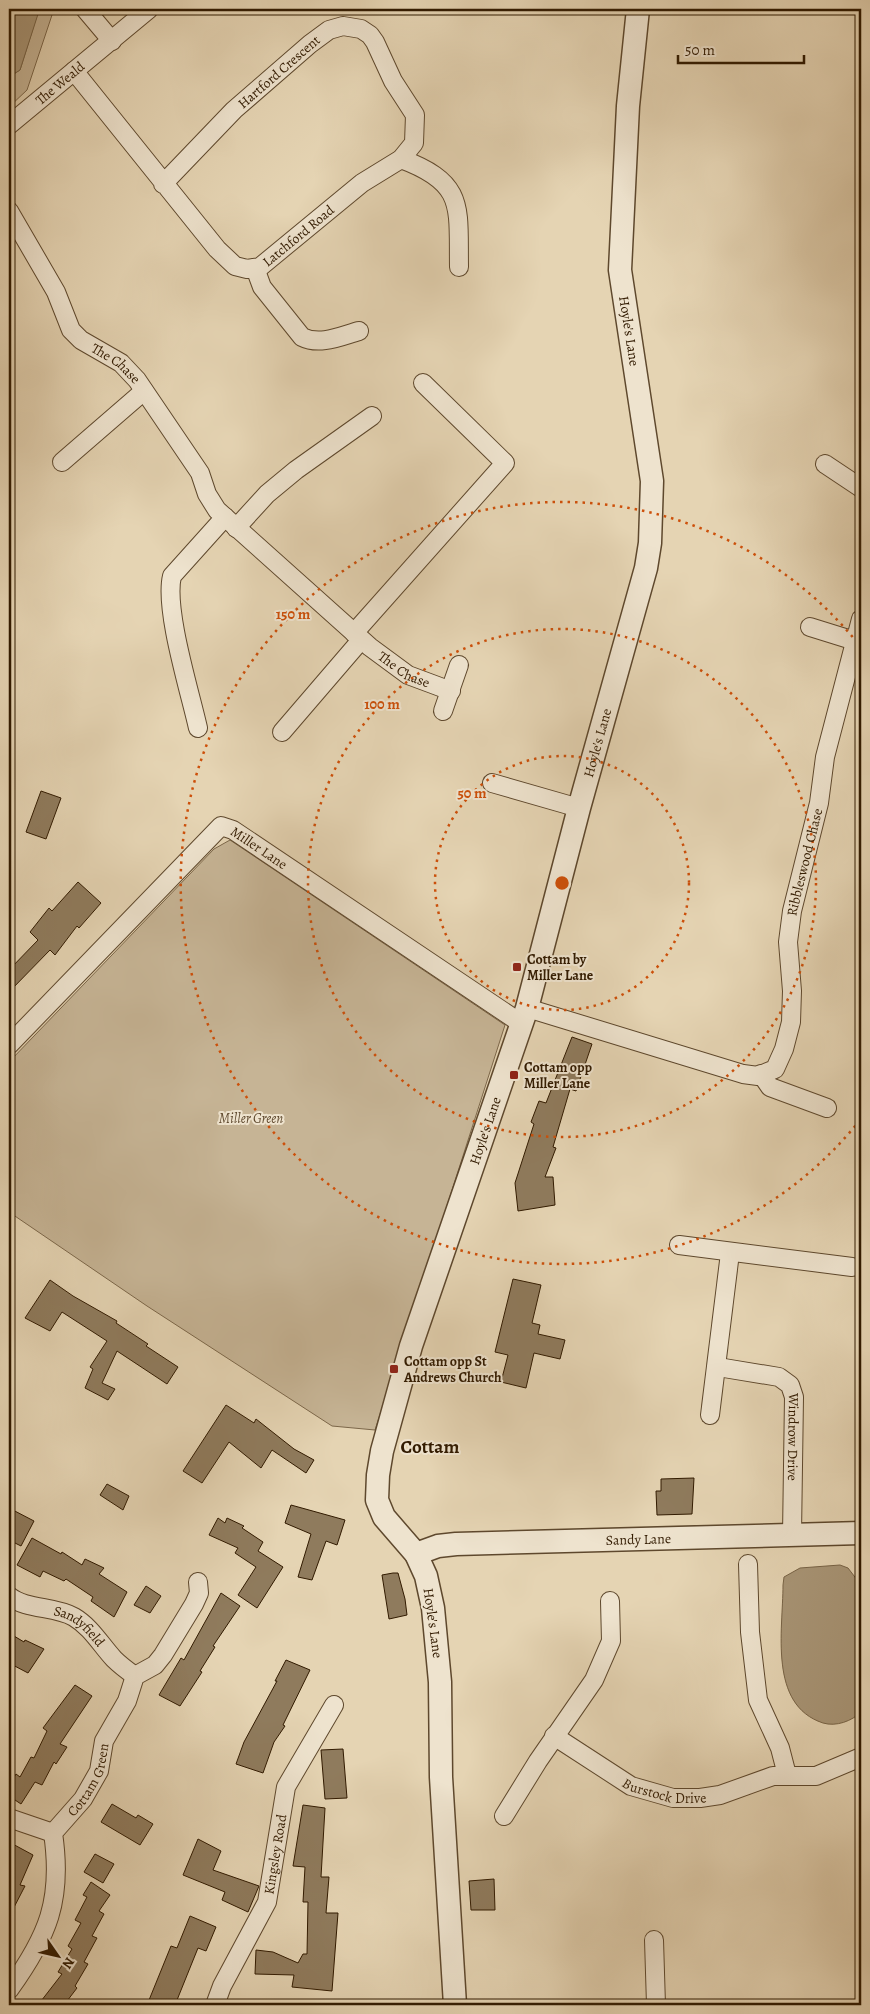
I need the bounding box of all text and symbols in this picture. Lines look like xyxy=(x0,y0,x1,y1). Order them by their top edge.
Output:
street label: Hartford Crescent xyxy=(234,31,325,113)
scale bar xyxy=(678,32,804,64)
text: 50 m xyxy=(685,40,715,60)
street label: The Weald xyxy=(31,57,89,109)
street label: Latchford Road xyxy=(258,200,338,271)
street label: Hoyle's Lane xyxy=(614,295,644,367)
street label: The Chase xyxy=(88,339,145,388)
text: 150 m xyxy=(276,604,311,624)
street label: The Chase xyxy=(374,647,433,692)
text: 100 m xyxy=(364,694,400,714)
street label: Hoyle's Lane xyxy=(579,706,616,779)
text: 50 m xyxy=(457,783,487,803)
street label: Ribbleswood Chase xyxy=(782,806,827,917)
street label: Miller Lane xyxy=(227,822,291,873)
centre of rings xyxy=(553,874,571,892)
place label: Cottam by Miller Lane xyxy=(527,950,594,985)
marker: Cottam by Miller Lane xyxy=(511,961,523,973)
place label: Cottam opp Miller Lane xyxy=(524,1058,593,1093)
marker: Cottam opp Miller Lane xyxy=(508,1069,520,1081)
street label: Hoyle's Lane xyxy=(464,1094,505,1167)
park label: Miller Green xyxy=(219,1109,283,1128)
place label: Cottam opp St Andrews Church xyxy=(403,1352,502,1387)
marker: Cottam opp St Andrews Church xyxy=(388,1363,400,1375)
street label: Windrow Drive xyxy=(783,1392,804,1481)
district label: Cottam xyxy=(401,1434,460,1460)
street label: Sandy Lane xyxy=(605,1529,671,1549)
street label: Hoyle's Lane xyxy=(419,1587,447,1659)
street label: Sandyfield xyxy=(52,1601,110,1651)
street label: Cottam Green xyxy=(63,1741,113,1820)
street label: Burstock Drive xyxy=(619,1773,708,1808)
street label: Kingsley Road xyxy=(259,1812,291,1896)
north arrow xyxy=(32,1932,82,1982)
text: N xyxy=(58,1953,79,1973)

